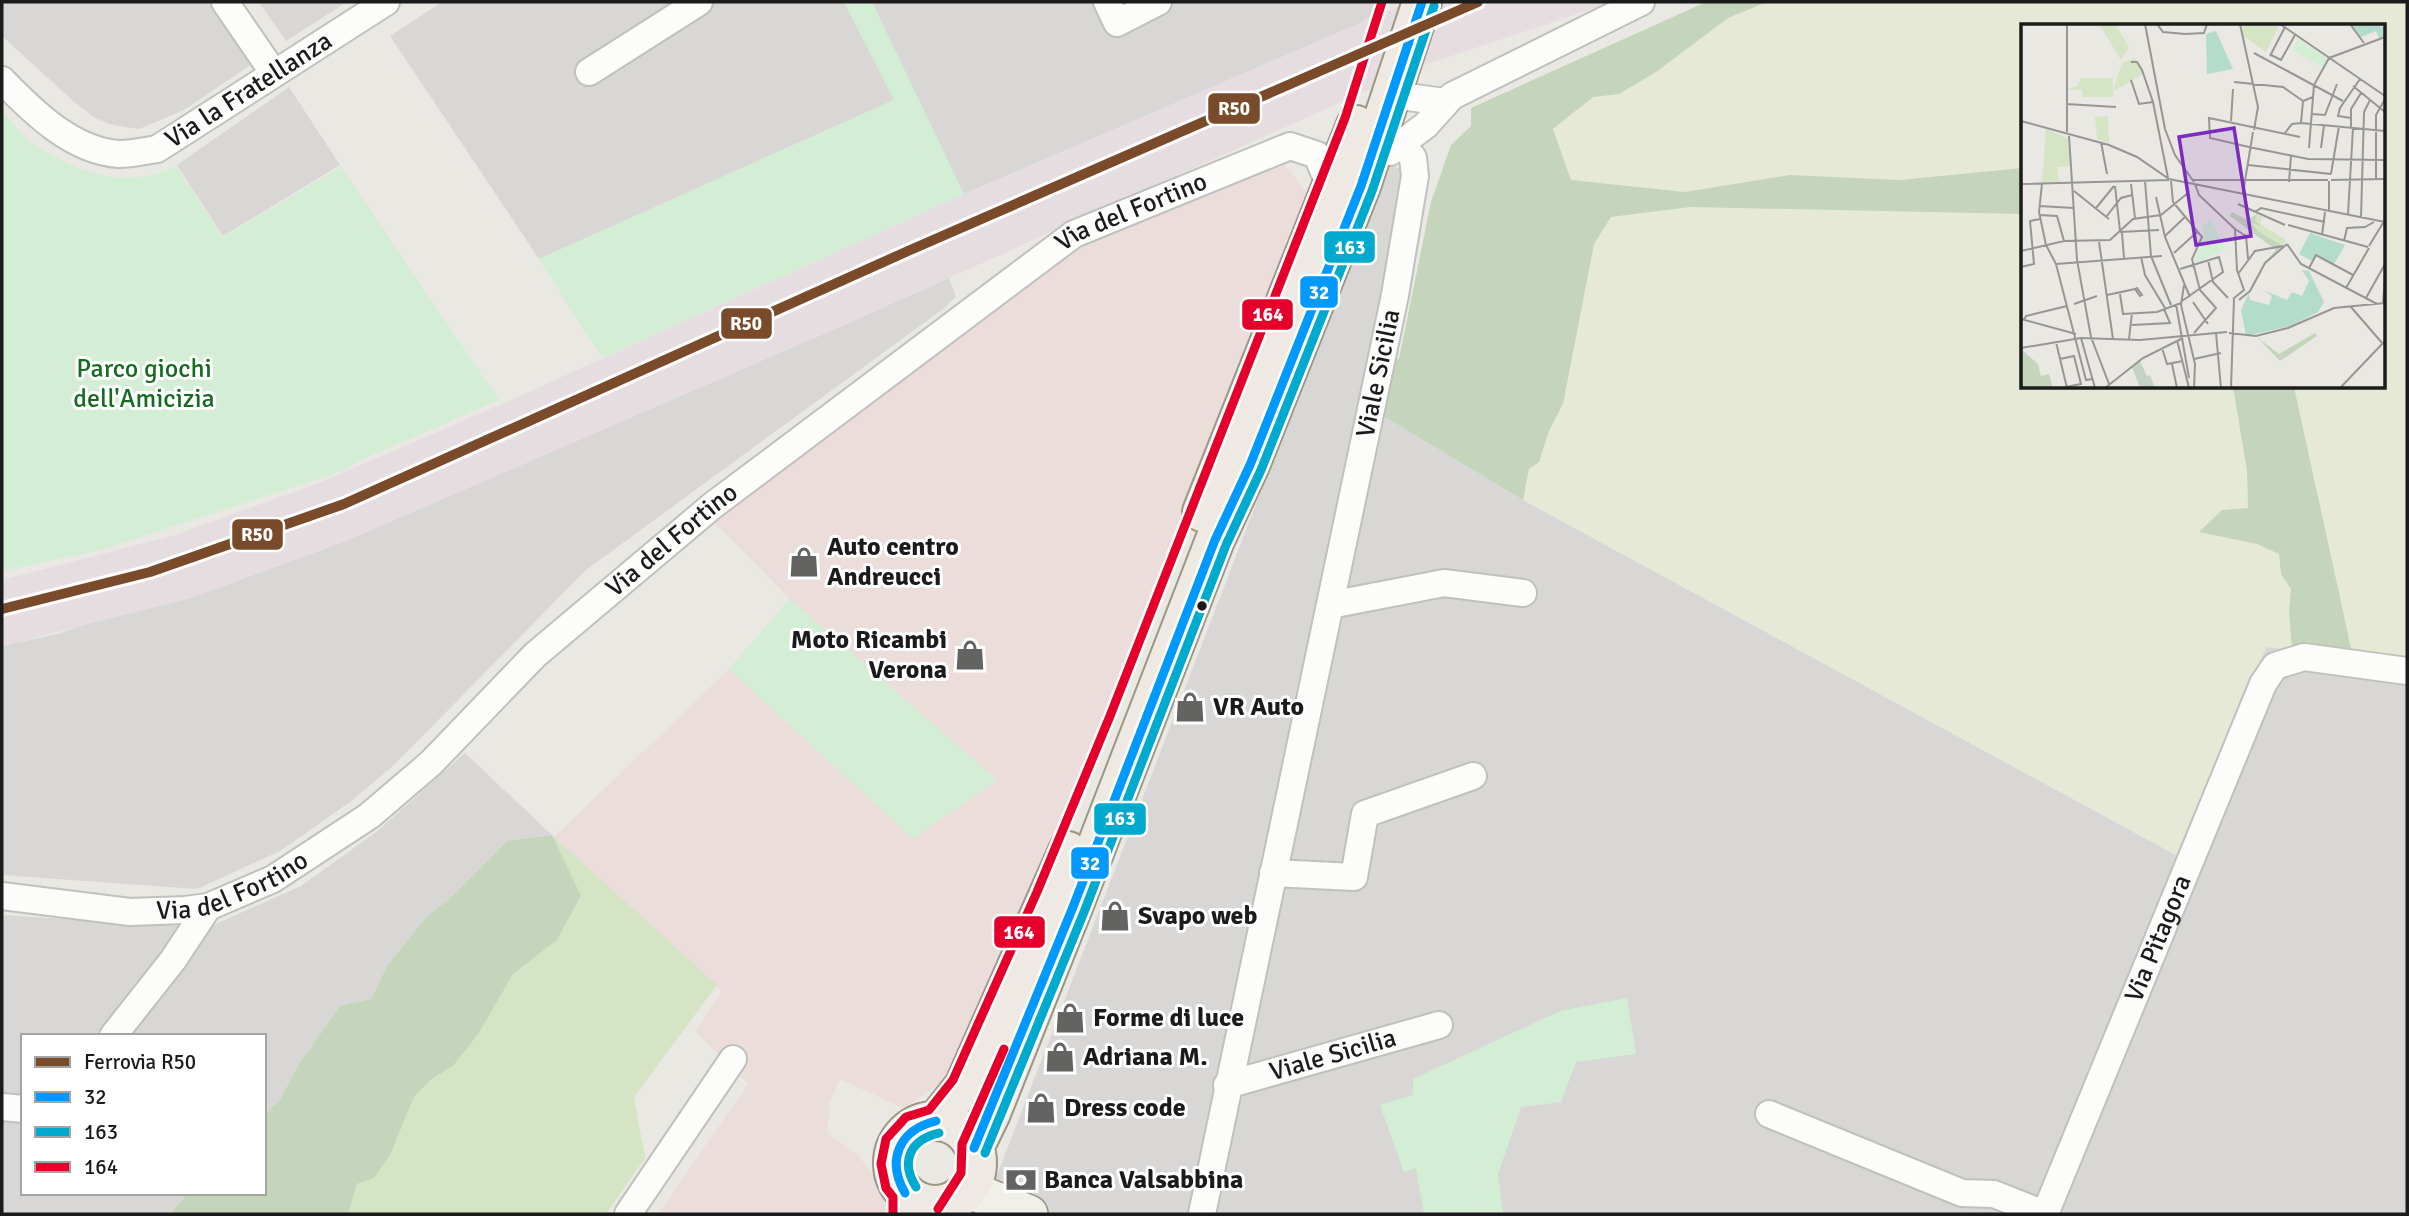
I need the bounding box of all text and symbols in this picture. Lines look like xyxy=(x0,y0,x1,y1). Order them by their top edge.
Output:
inset map xyxy=(2021,24,2384,388)
street label: Via la Fratellanza xyxy=(159,25,338,155)
line badge: R50 xyxy=(1207,92,1261,125)
text: R50 xyxy=(1218,97,1250,121)
street label: Via del Fortino xyxy=(1049,165,1212,258)
line badge: 163 xyxy=(1323,230,1376,264)
text: 163 xyxy=(1335,236,1365,260)
line badge: 32 xyxy=(1299,275,1339,309)
text: 32 xyxy=(1309,281,1329,305)
line badge: 164 xyxy=(1241,298,1294,331)
text: 164 xyxy=(1253,303,1283,327)
street label: Viale Sicilia xyxy=(1350,306,1408,440)
line badge: R50 xyxy=(720,307,773,340)
text: R50 xyxy=(730,312,762,336)
park label: Parco giochi dell'Amicizia xyxy=(73,353,215,415)
street label: Via del Fortino xyxy=(600,476,744,604)
line badge: R50 xyxy=(231,518,284,551)
text: R50 xyxy=(241,523,273,547)
place label: Auto centro Andreucci xyxy=(827,531,959,593)
shop icon: Auto centro Andreucci xyxy=(787,545,821,579)
unlabelled marker xyxy=(1195,599,1209,613)
place label: Moto Ricambi Verona xyxy=(791,624,947,686)
shop icon: Moto Ricambi Verona xyxy=(953,638,987,672)
shop icon: VR Auto xyxy=(1173,690,1207,724)
place label: VR Auto xyxy=(1213,691,1304,723)
line badge: 163 xyxy=(1093,802,1147,836)
text: 163 xyxy=(1105,807,1135,831)
street label: Via del Fortino xyxy=(156,844,314,927)
line badge: 32 xyxy=(1070,846,1110,880)
text: 32 xyxy=(1080,852,1100,876)
street label: Via Pitagora xyxy=(2118,870,2199,1007)
shop icon: Svapo web xyxy=(1098,899,1132,933)
place label: Svapo web xyxy=(1138,900,1258,932)
line badge: 164 xyxy=(993,915,1046,949)
text: 164 xyxy=(1004,921,1034,945)
shop icon: Forme di luce xyxy=(1053,1001,1087,1035)
place label: Forme di luce xyxy=(1093,1002,1244,1034)
street label: Viale Sicilia xyxy=(1266,1022,1400,1088)
legend xyxy=(21,1034,266,1195)
shop icon: Adriana M. xyxy=(1043,1040,1077,1074)
place label: Adriana M. xyxy=(1083,1041,1208,1073)
text: Ferrovia R50 xyxy=(84,1049,196,1075)
text: 32 xyxy=(84,1084,107,1110)
shop icon: Dress code xyxy=(1024,1091,1058,1125)
place label: Dress code xyxy=(1064,1092,1186,1124)
text: 163 xyxy=(84,1119,118,1145)
text: 164 xyxy=(84,1154,118,1180)
bank icon: Banca Valsabbina xyxy=(1004,1163,1038,1197)
place label: Banca Valsabbina xyxy=(1044,1164,1243,1196)

